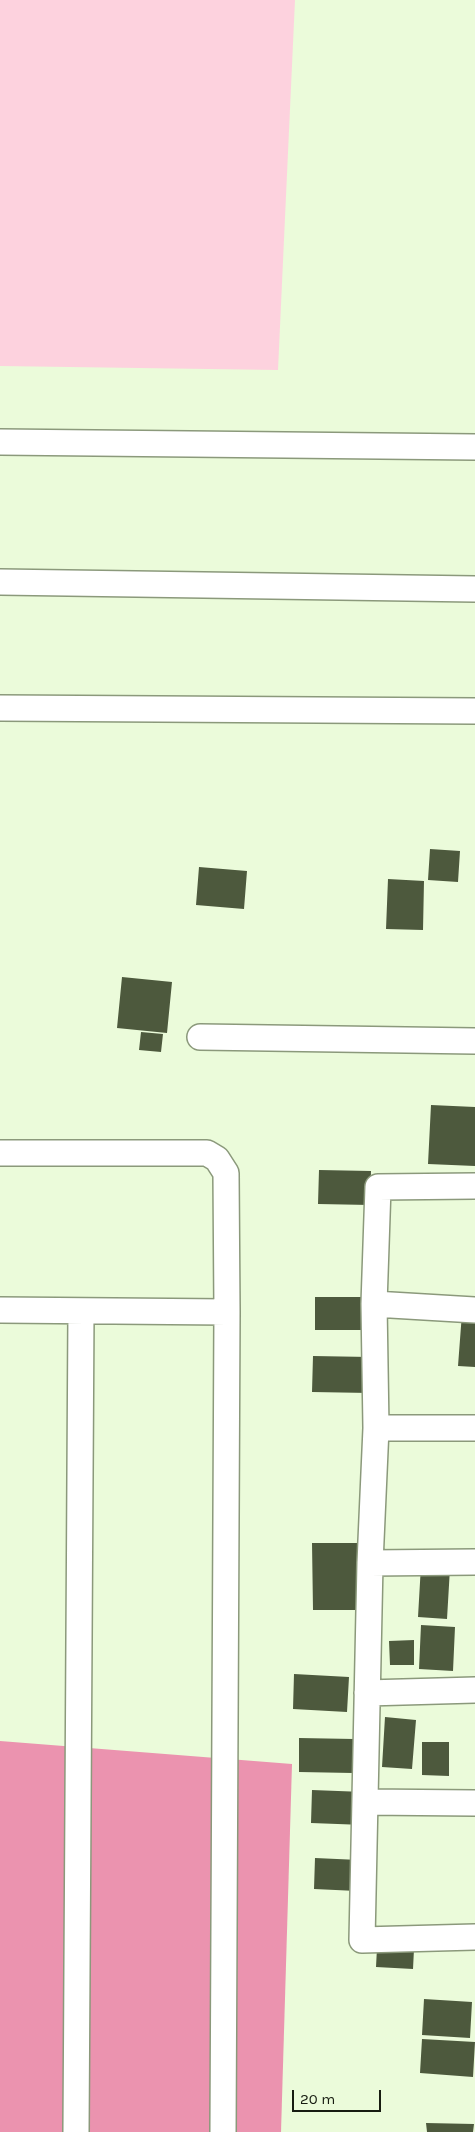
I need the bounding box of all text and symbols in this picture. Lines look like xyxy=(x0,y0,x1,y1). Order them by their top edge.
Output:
scale bar xyxy=(295,2080,384,2112)
text: 20 m xyxy=(300,2090,335,2108)

